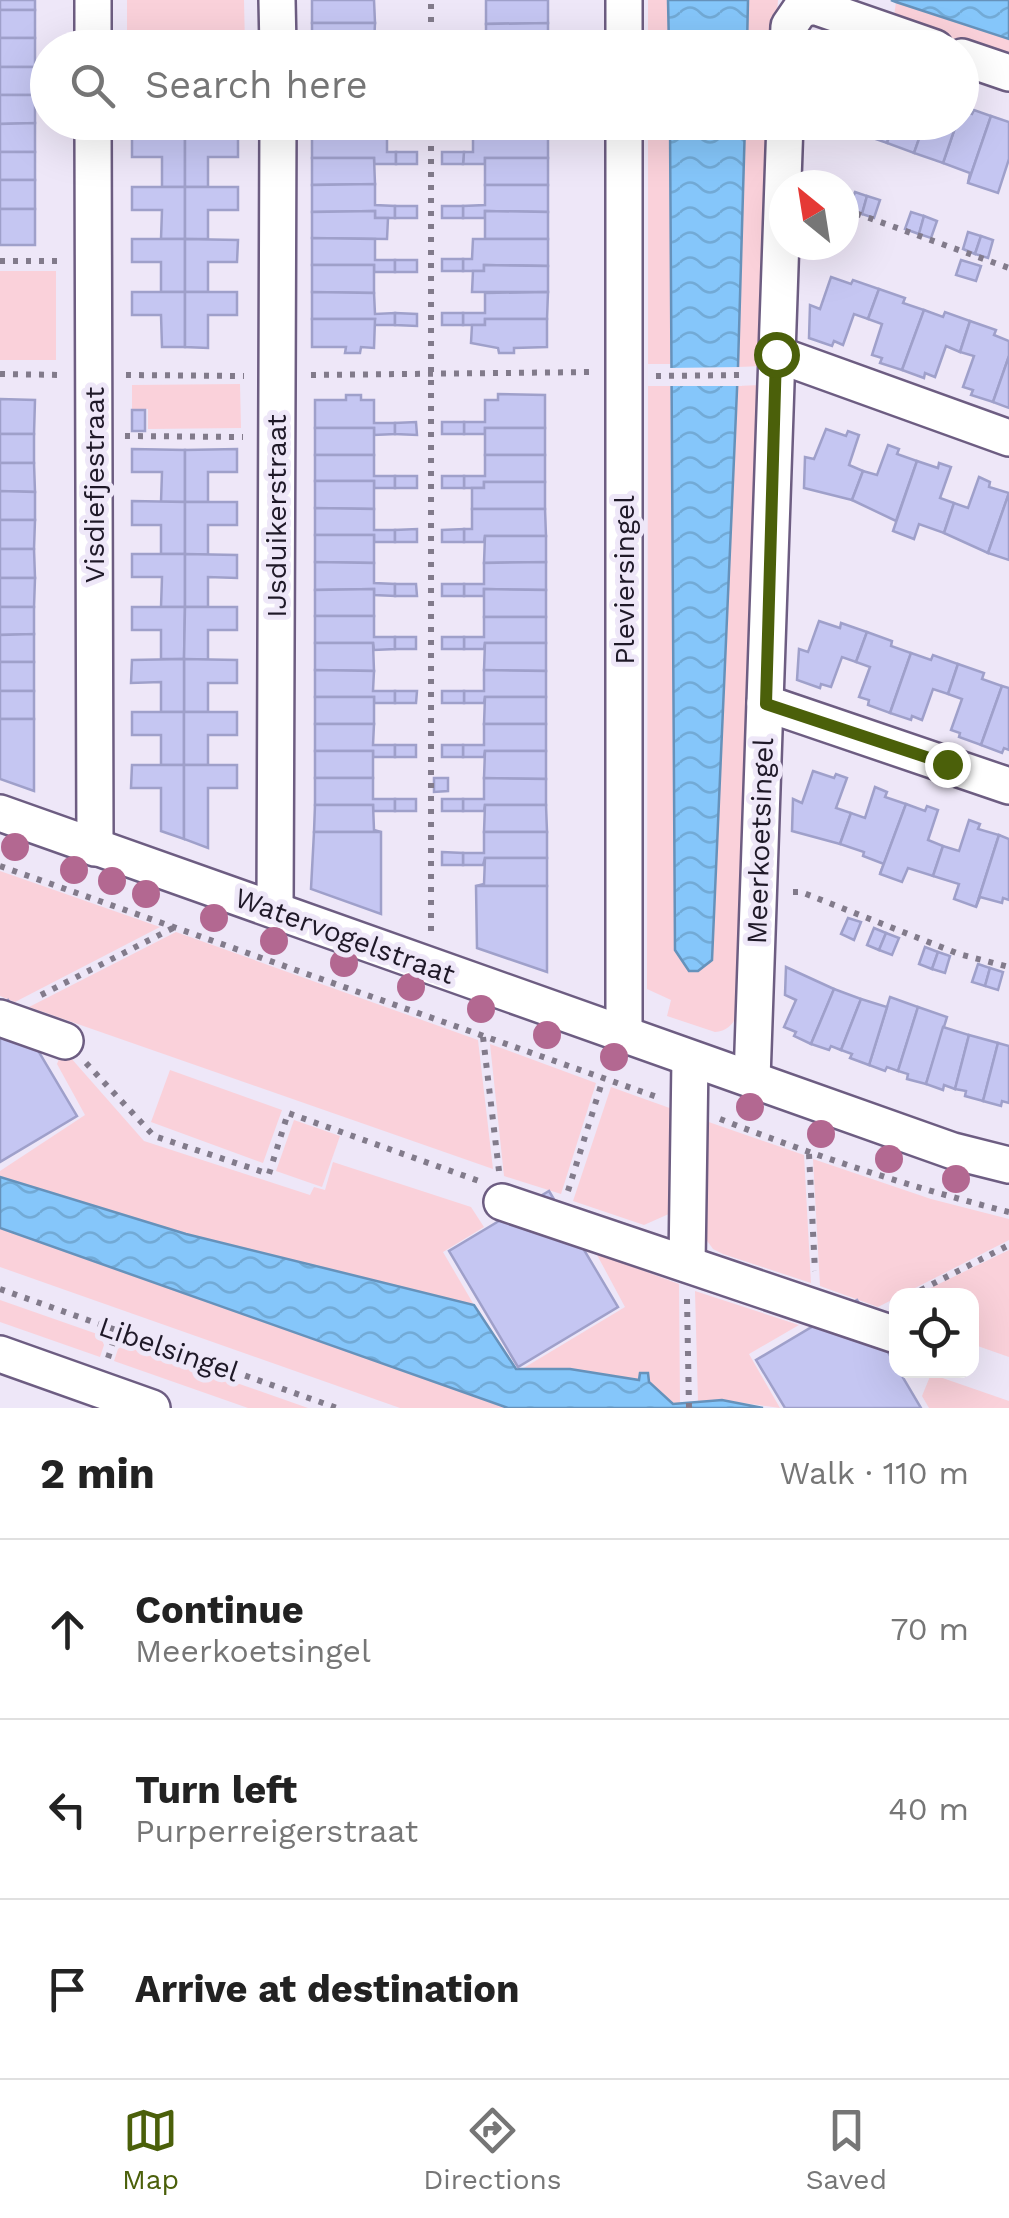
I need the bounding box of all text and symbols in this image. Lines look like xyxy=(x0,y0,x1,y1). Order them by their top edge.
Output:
search box xyxy=(30,30,979,140)
icon: search xyxy=(65,58,120,113)
text: Search here xyxy=(145,63,368,107)
north arrow xyxy=(769,170,859,260)
route start xyxy=(754,332,800,378)
street label: Visdiefjestraat xyxy=(78,387,111,583)
street label: IJsduikerstraat xyxy=(260,414,293,618)
street label: Pleviersingel xyxy=(608,495,641,665)
street label: Meerkoetsingel xyxy=(740,737,780,945)
route end xyxy=(925,742,971,788)
street label: Watervogelstraat xyxy=(230,881,460,991)
map controls xyxy=(889,1288,979,1378)
button: locate xyxy=(889,1288,979,1378)
street label: Libelsingel xyxy=(95,1310,244,1388)
text: 2 min xyxy=(40,1449,155,1498)
text: Walk · 110 m xyxy=(779,1454,969,1492)
text: Continue xyxy=(135,1588,304,1632)
icon: ahead xyxy=(40,1602,95,1657)
text: 70 m xyxy=(890,1610,969,1648)
text: Meerkoetsingel xyxy=(135,1632,371,1670)
text: Turn left xyxy=(135,1768,297,1812)
icon: left xyxy=(40,1782,95,1837)
text: 40 m xyxy=(888,1790,969,1828)
text: Purperreigerstraat xyxy=(135,1812,418,1850)
icon: arrive xyxy=(40,1962,95,2017)
text: Arrive at destination xyxy=(135,1967,520,2011)
tab: Map xyxy=(122,2103,179,2196)
tab: Directions xyxy=(423,2103,562,2196)
tab: Saved xyxy=(806,2103,887,2196)

